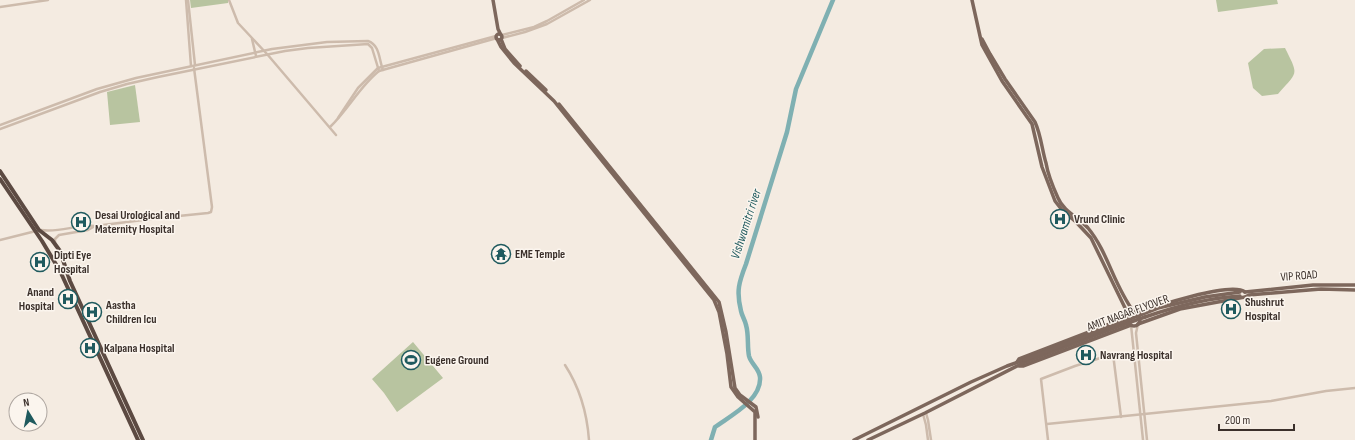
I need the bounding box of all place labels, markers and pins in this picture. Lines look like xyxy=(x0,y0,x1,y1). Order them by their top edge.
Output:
place label: Desai Urological and Maternity Hospital xyxy=(95,208,180,237)
hospital icon: Vrund Clinic xyxy=(1049,208,1071,230)
hospital icon: Desai Urological and Maternity Hospital xyxy=(70,211,92,233)
place label: Vrund Clinic xyxy=(1074,212,1125,227)
temple icon: EME Temple xyxy=(490,243,512,265)
place label: EME Temple xyxy=(515,247,565,262)
place label: Dipti Eye Hospital xyxy=(54,248,91,277)
hospital icon: Dipti Eye Hospital xyxy=(29,251,51,273)
place label: Anand Hospital xyxy=(19,285,54,314)
hospital icon: Anand Hospital xyxy=(57,288,79,310)
place label: Shushrut Hospital xyxy=(1245,295,1284,324)
place label: Aastha Children Icu xyxy=(105,298,157,327)
hospital icon: Shushrut Hospital xyxy=(1220,298,1242,320)
hospital icon: Aastha Children Icu xyxy=(81,301,103,323)
hospital icon: Kalpana Hospital xyxy=(79,337,101,359)
place label: Kalpana Hospital xyxy=(104,341,175,356)
hospital icon: Navrang Hospital xyxy=(1075,344,1097,366)
place label: Navrang Hospital xyxy=(1100,348,1172,363)
sports icon: Eugene Ground xyxy=(400,349,422,371)
place label: Eugene Ground xyxy=(425,353,489,368)

